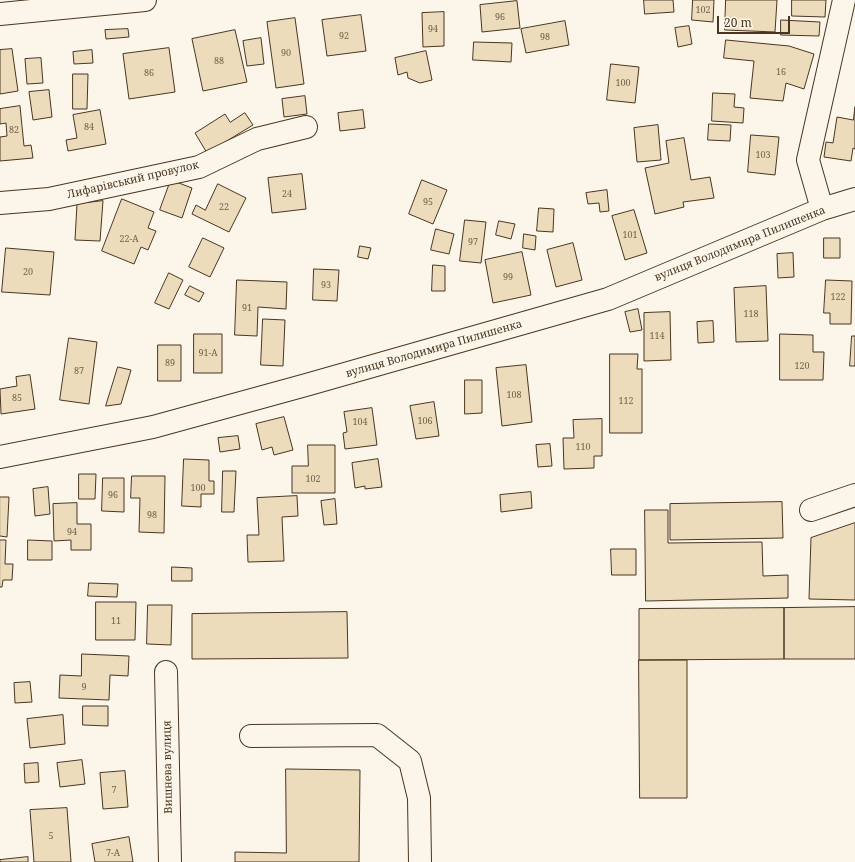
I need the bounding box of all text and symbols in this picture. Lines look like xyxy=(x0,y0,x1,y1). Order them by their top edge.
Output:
house number: 102 xyxy=(695,5,711,15)
scale bar xyxy=(719,8,792,34)
house number: 96 xyxy=(495,12,505,22)
text: 20 m xyxy=(724,14,752,31)
house number: 94 xyxy=(428,24,438,34)
house number: 92 xyxy=(339,31,349,41)
house number: 98 xyxy=(540,32,550,42)
house number: 90 xyxy=(281,48,291,58)
house number: 88 xyxy=(214,56,224,66)
house number: 16 xyxy=(776,67,786,77)
house number: 86 xyxy=(144,68,154,78)
house number: 100 xyxy=(615,78,631,88)
house number: 84 xyxy=(84,122,94,132)
house number: 82 xyxy=(9,125,19,135)
house number: 103 xyxy=(755,150,771,160)
street label: Лифарівський провулок xyxy=(66,158,200,202)
house number: 24 xyxy=(282,189,292,199)
house number: 95 xyxy=(423,197,433,207)
house number: 22 xyxy=(219,202,229,212)
street label: вулиця Володимира Пилишенка xyxy=(653,204,827,284)
house number: 101 xyxy=(622,230,638,240)
house number: 22-А xyxy=(119,234,139,244)
house number: 97 xyxy=(468,237,478,247)
house number: 20 xyxy=(23,267,33,277)
house number: 99 xyxy=(503,272,513,282)
house number: 93 xyxy=(321,280,331,290)
house number: 122 xyxy=(830,292,846,302)
house number: 91 xyxy=(242,303,252,313)
house number: 118 xyxy=(743,309,759,319)
street label: вулиця Володимира Пилишенка xyxy=(344,317,524,381)
house number: 114 xyxy=(649,331,665,341)
house number: 91-А xyxy=(198,348,218,358)
house number: 89 xyxy=(165,358,175,368)
house number: 120 xyxy=(794,361,810,371)
house number: 87 xyxy=(74,366,84,376)
house number: 108 xyxy=(506,390,522,400)
house number: 85 xyxy=(12,393,22,403)
house number: 112 xyxy=(618,396,634,406)
house number: 106 xyxy=(417,416,433,426)
house number: 104 xyxy=(352,417,368,427)
house number: 110 xyxy=(575,442,591,452)
house number: 102 xyxy=(305,474,321,484)
house number: 100 xyxy=(190,483,206,493)
house number: 96 xyxy=(108,490,118,500)
house number: 98 xyxy=(147,510,157,520)
house number: 94 xyxy=(67,527,77,537)
house number: 11 xyxy=(111,616,121,626)
house number: 9 xyxy=(81,682,87,692)
street label: Вишнева вулиця xyxy=(161,720,175,814)
house number: 7 xyxy=(111,785,117,795)
house number: 5 xyxy=(48,831,54,841)
house number: 7-А xyxy=(106,848,120,858)

